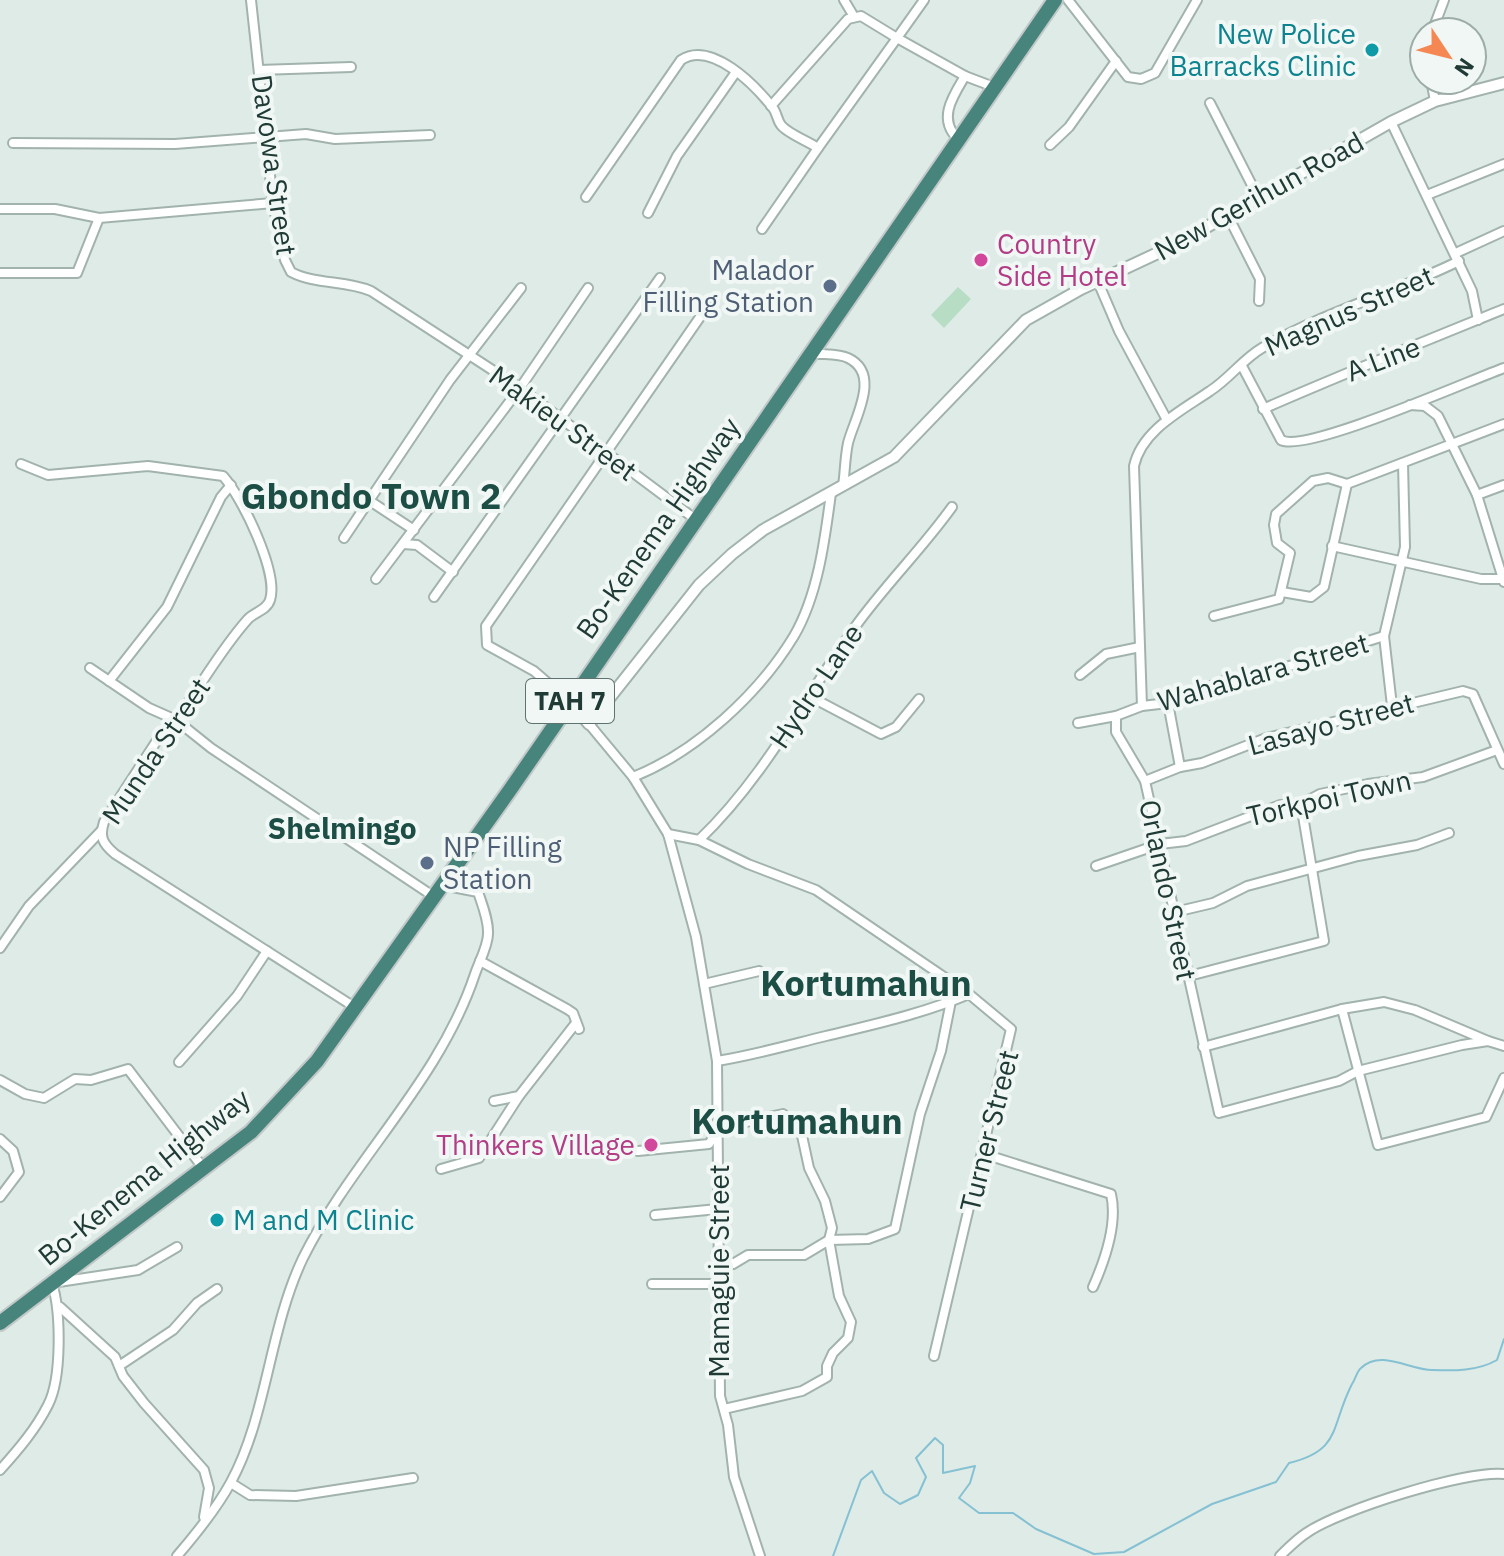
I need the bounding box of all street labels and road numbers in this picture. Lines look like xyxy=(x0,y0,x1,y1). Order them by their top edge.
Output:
street label: Davowa Street xyxy=(243,72,305,258)
street label: New Gerihun Road xyxy=(1147,123,1370,268)
street label: Magnus Street xyxy=(1258,257,1439,364)
street label: A Line xyxy=(1340,327,1425,390)
street label: Makieu Street xyxy=(482,356,645,489)
street label: Bo-Kenema Highway xyxy=(567,410,748,646)
street label: Hydro Lane xyxy=(760,616,871,755)
street label: Wahablara Street xyxy=(1153,624,1373,719)
street label: Munda Street xyxy=(93,670,218,831)
road number: TAH 7 xyxy=(526,679,614,723)
street label: Lasayo Street xyxy=(1244,684,1418,763)
street label: Torkpoi Town xyxy=(1243,761,1415,834)
street label: Orlando Street xyxy=(1131,796,1206,984)
street label: Turner Street xyxy=(951,1046,1027,1216)
street label: Bo-Kenema Highway xyxy=(30,1080,257,1274)
street label: Mamaguie Street xyxy=(700,1164,737,1378)

